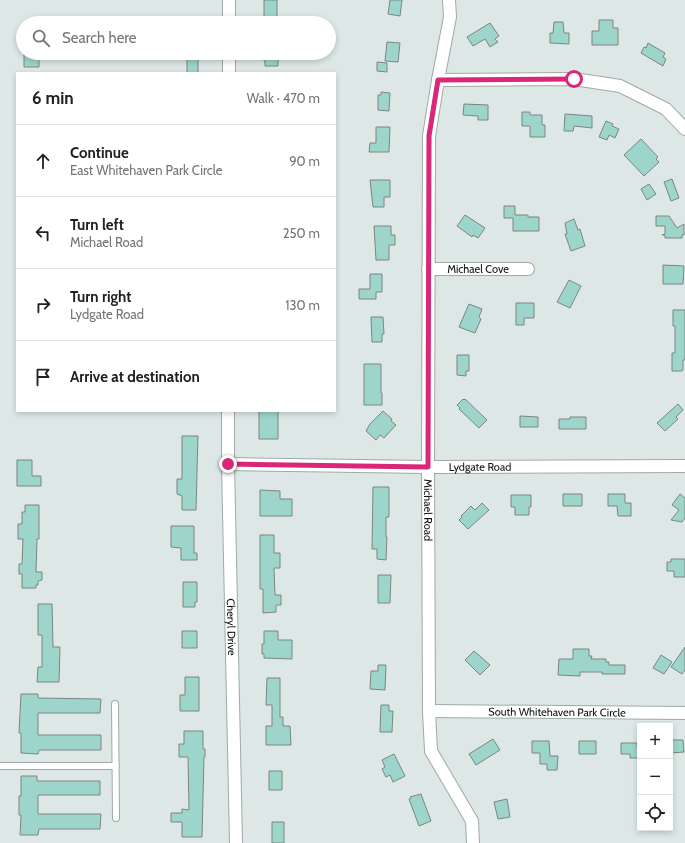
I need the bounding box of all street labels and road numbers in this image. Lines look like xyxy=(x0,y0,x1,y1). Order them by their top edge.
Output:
street label: Michael Cove xyxy=(447,262,509,276)
street label: Lydgate Road xyxy=(449,460,511,474)
street label: Michael Road xyxy=(421,479,435,541)
street label: Cheryl Drive xyxy=(224,598,239,656)
street label: South Whitehaven Park Circle xyxy=(488,704,626,720)

